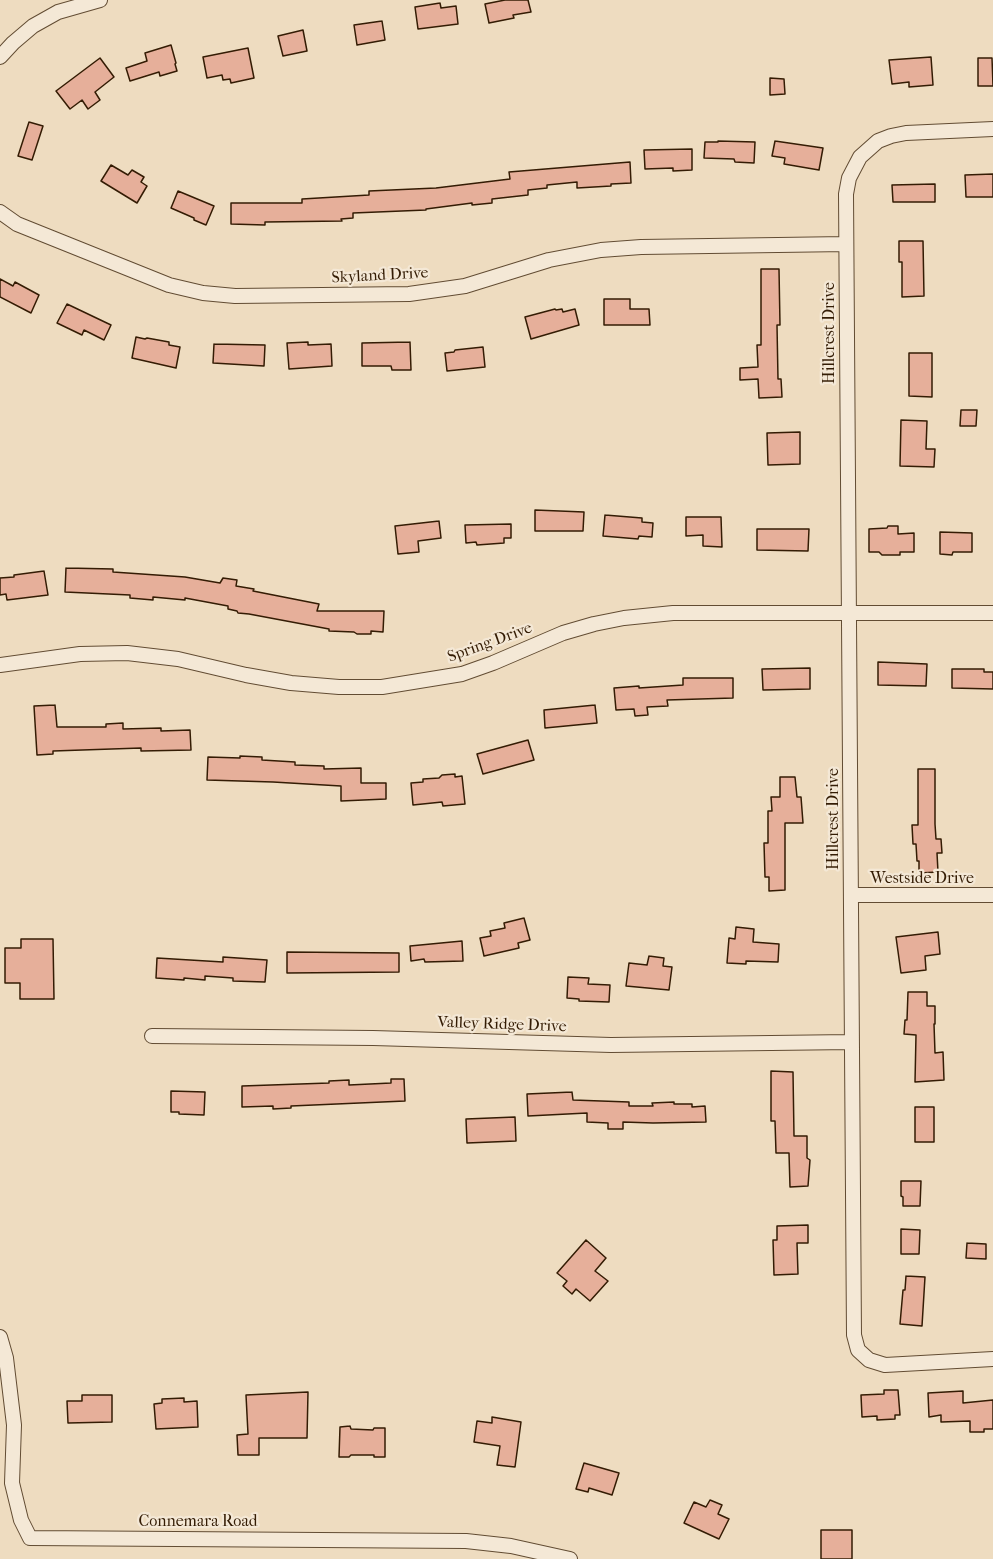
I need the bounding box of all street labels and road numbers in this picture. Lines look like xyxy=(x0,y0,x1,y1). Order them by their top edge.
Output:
street label: Skyland Drive xyxy=(331,264,429,288)
street label: Hillcrest Drive xyxy=(820,282,840,384)
street label: Spring Drive xyxy=(445,619,535,667)
street label: Hillcrest Drive xyxy=(824,768,844,870)
street label: Westside Drive xyxy=(870,869,974,889)
street label: Valley Ridge Drive xyxy=(437,1013,567,1037)
street label: Connemara Road xyxy=(138,1512,258,1532)

